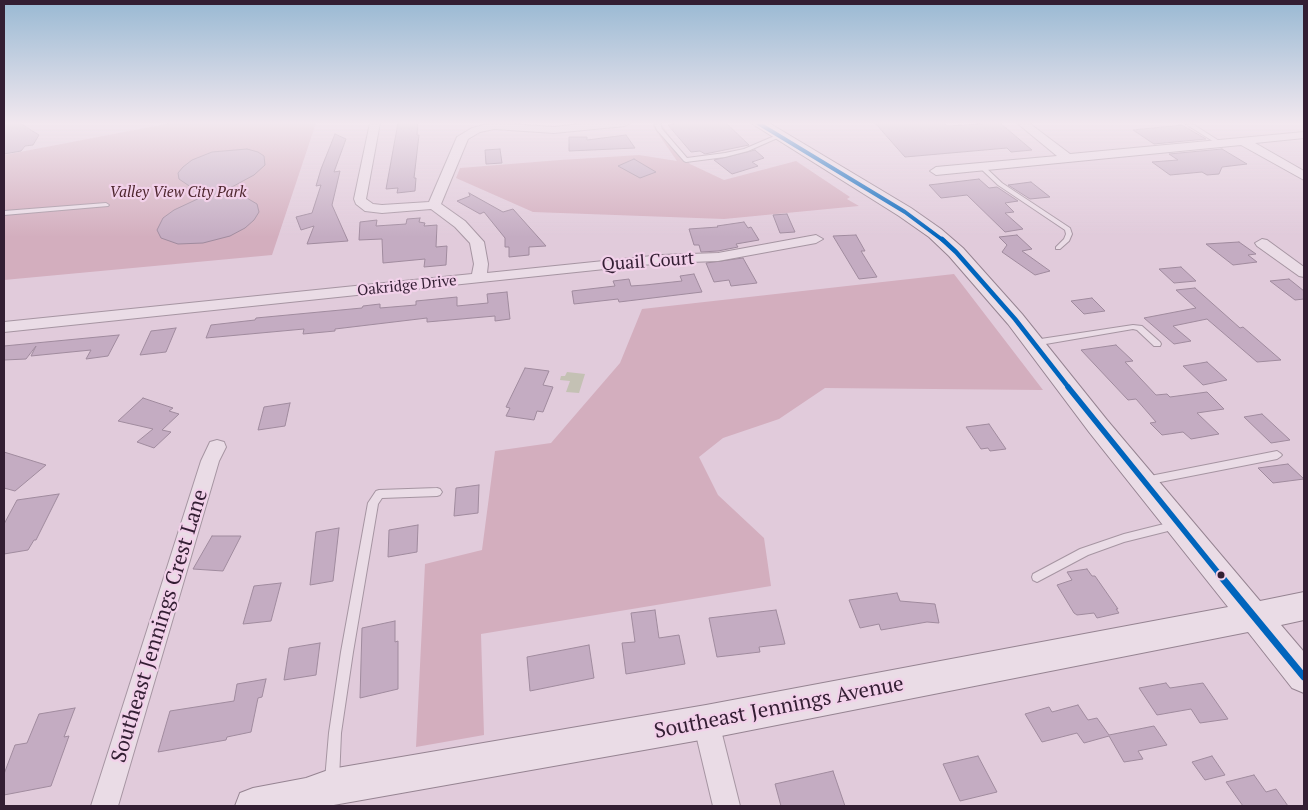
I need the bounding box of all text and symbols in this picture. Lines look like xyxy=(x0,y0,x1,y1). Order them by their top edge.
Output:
park label: Valley View City Park xyxy=(110,184,246,202)
street label: Quail Court xyxy=(601,248,695,276)
street label: Oakridge Drive xyxy=(356,272,458,300)
street label: Southeast Jennings Crest Lane xyxy=(106,486,214,766)
unlabelled marker xyxy=(1216,570,1226,580)
street label: Southeast Jennings Avenue xyxy=(652,671,906,745)

